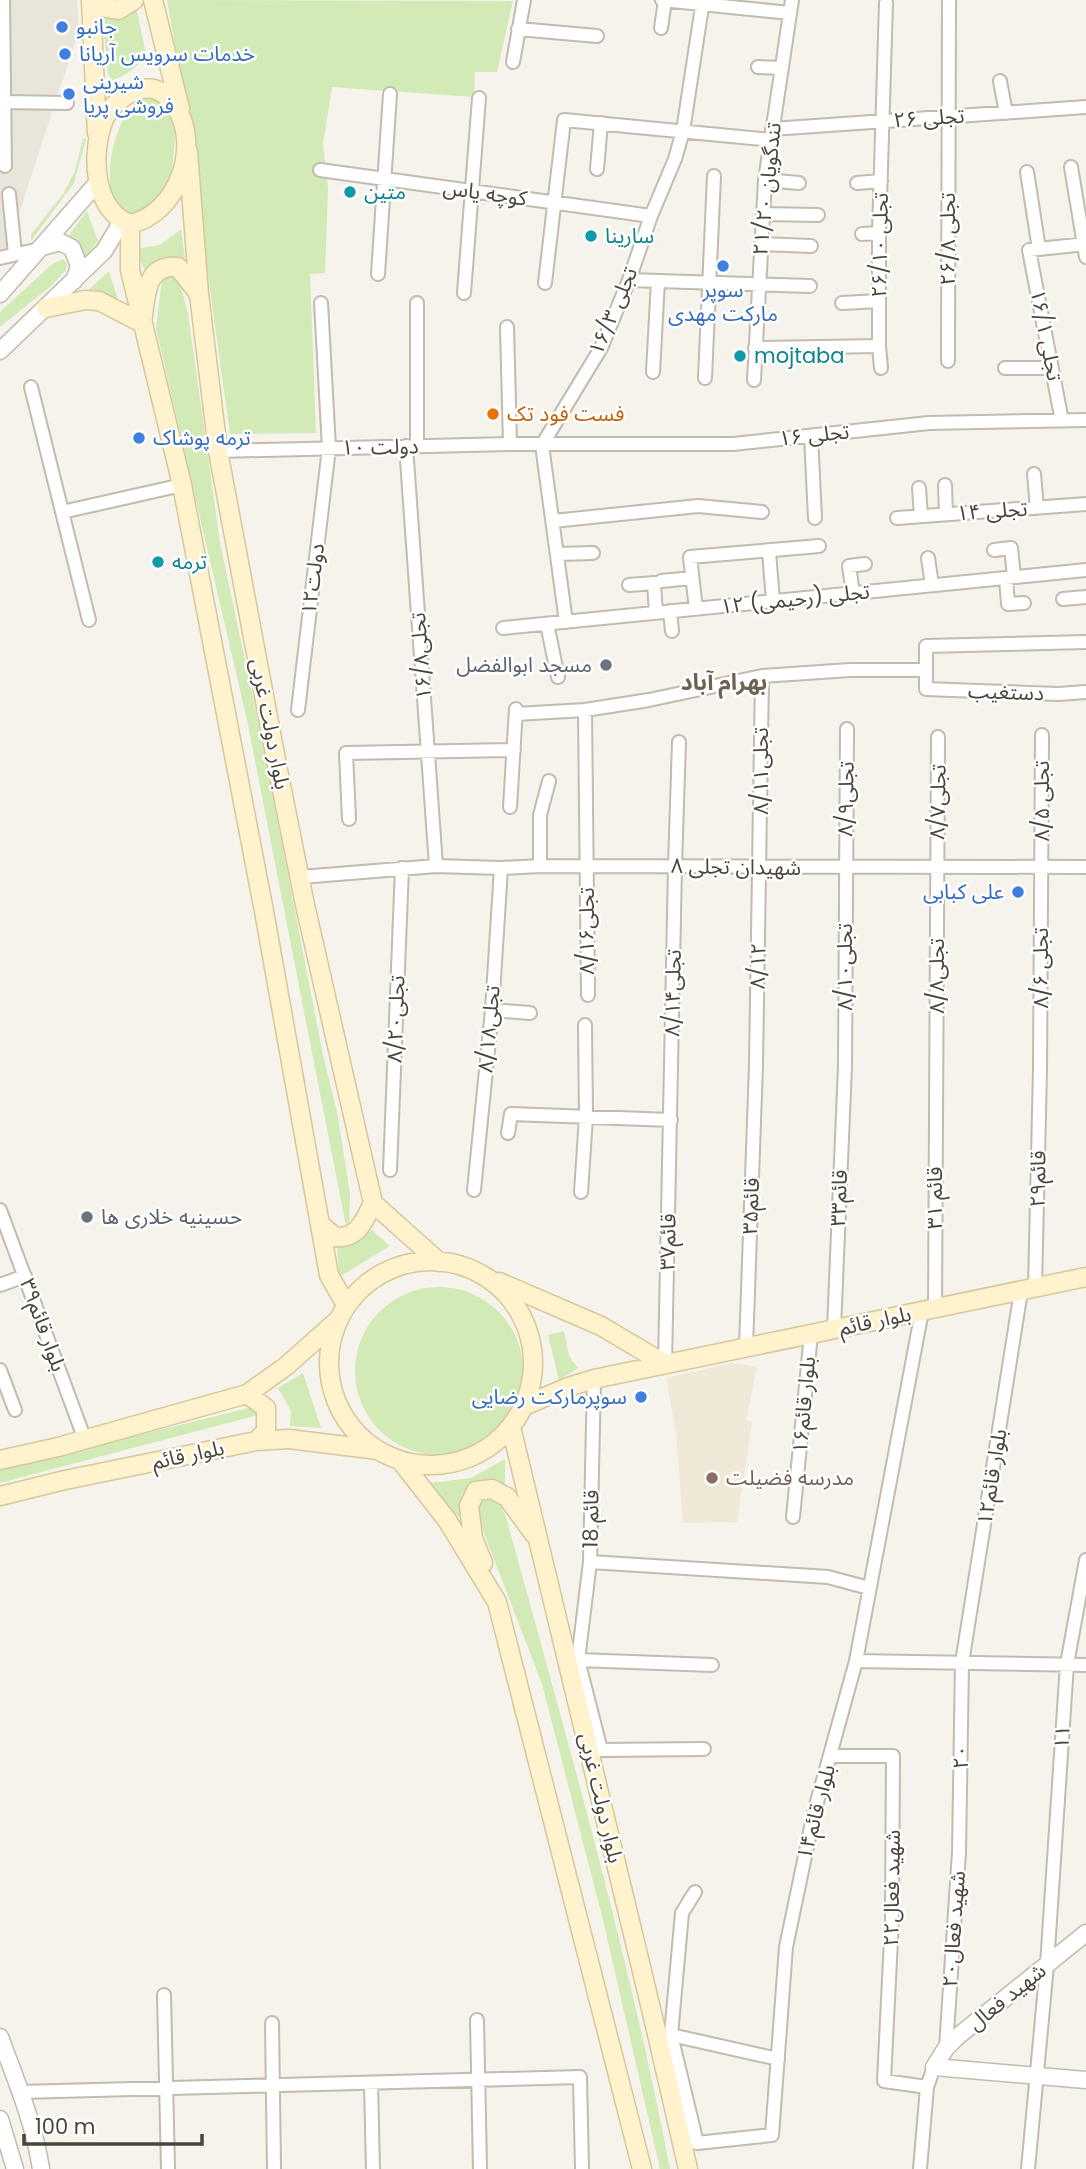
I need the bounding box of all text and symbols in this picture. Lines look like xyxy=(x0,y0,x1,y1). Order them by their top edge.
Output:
place label: جانبو xyxy=(76,12,117,41)
marker: جانبو xyxy=(54,19,70,35)
place label: خدمات سرویس آریانا xyxy=(79,39,255,68)
marker: خدمات سرویس آریانا xyxy=(57,46,73,62)
place label: شیرینی فروشی پریا xyxy=(83,67,174,120)
marker: شیرینی فروشی پریا xyxy=(61,86,77,102)
street label: ۲۶ تجلی xyxy=(893,101,965,134)
street label: ۲۱/۲۰ تندگویان xyxy=(745,121,788,257)
street label: کوچه یاس xyxy=(441,172,529,213)
place label: متین xyxy=(364,177,406,206)
marker: متین xyxy=(342,184,358,200)
street label: ۲۶/۱۰ تجلی xyxy=(864,192,895,298)
street label: ۲۶/۸ تجلی xyxy=(933,192,962,286)
place label: سارینا xyxy=(605,221,654,250)
marker: سارینا xyxy=(583,228,599,244)
marker: سوپر مارکت مهدی xyxy=(715,258,731,274)
street label: ۱۶/۳ تجلی xyxy=(581,262,644,359)
place label: سوپر مارکت مهدی xyxy=(668,275,778,328)
street label: ۱۶/۱ تجلی xyxy=(1023,286,1070,383)
place label: mojtaba xyxy=(754,341,845,370)
marker: mojtaba xyxy=(732,348,748,364)
place label: فست فود تک xyxy=(507,399,624,428)
marker: فست فود تک xyxy=(485,406,501,422)
street label: ۱۶ تجلی xyxy=(777,416,851,453)
place label: ترمه پوشاک xyxy=(153,423,251,452)
marker: ترمه پوشاک xyxy=(131,430,147,446)
street label: ۱۰ دولت xyxy=(341,431,419,462)
street label: تجلی ۱۴ xyxy=(956,494,1028,527)
street label: ۱۲دولت xyxy=(294,542,331,616)
place label: ترمه xyxy=(172,547,207,576)
marker: ترمه xyxy=(150,554,166,570)
street label: ۱۲ تجلی (رحیمی) xyxy=(719,576,871,621)
street label: تجلی۱۶/۸ xyxy=(403,611,438,701)
place label: مسجد ابوالفضل xyxy=(456,650,592,679)
street label: بلوار دولت غربی xyxy=(244,656,297,792)
marker: مسجد ابوالفضل xyxy=(598,657,614,673)
district label: بهرام آباد xyxy=(681,666,767,700)
street label: دستغیب xyxy=(968,676,1045,707)
street label: تجلی۸/۱۱ xyxy=(746,727,775,815)
street label: تجلی ۸/۵ xyxy=(1027,760,1056,842)
street label: تجلی۸/۹ xyxy=(830,761,861,837)
street label: تجلی۸/۷ xyxy=(922,764,953,840)
street label: شهیدان تجلی ۸ xyxy=(671,851,801,882)
place label: علی کبابی xyxy=(923,877,1004,906)
marker: علی کبابی xyxy=(1010,884,1026,900)
street label: تجلی۸/۱۶ xyxy=(572,887,601,975)
street label: تجلی۸/۱۰ xyxy=(830,923,859,1011)
street label: تجلی ۸/۶ xyxy=(1026,927,1055,1009)
street label: تجلی۸/۸ xyxy=(922,938,951,1014)
street label: ۸/۱۲ xyxy=(743,943,772,989)
street label: تجلی۸‌/۱۴ xyxy=(657,949,688,1037)
street label: تجلی۸/۲۰ xyxy=(379,975,412,1063)
street label: تجلی۸/۱۸ xyxy=(470,984,507,1074)
street label: قائم۲۹ xyxy=(1023,1150,1053,1208)
street label: قائم ۳۱ xyxy=(920,1167,950,1229)
street label: قائم۳۳ xyxy=(823,1169,855,1227)
street label: قائم۳۵ xyxy=(735,1177,767,1235)
place label: حسینیه خلاری ها xyxy=(101,1202,242,1231)
marker: حسینیه خلاری ها xyxy=(79,1209,95,1225)
street label: قائم۳۷ xyxy=(653,1213,683,1271)
street label: بلوار قائم۳۹ xyxy=(12,1274,74,1376)
street label: بلوار قائم xyxy=(836,1299,914,1343)
street label: بلوار قائم۱۶ xyxy=(785,1355,823,1455)
place label: سوپرمارکت رضایی xyxy=(472,1382,627,1411)
marker: سوپرمارکت رضایی xyxy=(633,1389,649,1405)
street label: بلوار قائم۱۲ xyxy=(970,1427,1014,1527)
street label: بلوار قائم xyxy=(149,1433,227,1477)
place label: مدرسه فضیلت xyxy=(726,1463,854,1492)
marker: مدرسه فضیلت xyxy=(704,1470,720,1486)
street label: 18 قائم xyxy=(575,1489,607,1549)
street label: ۱۱ xyxy=(1046,1724,1077,1750)
street label: بلوار دولت غربی xyxy=(572,1730,631,1866)
street label: ۲۰ xyxy=(946,1745,975,1769)
street label: بلوار قائم۱۴ xyxy=(789,1761,843,1863)
street label: شهید فعال۲۲ xyxy=(876,1829,907,1947)
street label: شهید فعال۲۰ xyxy=(935,1870,972,1988)
street label: شهید فعال xyxy=(962,1956,1052,2037)
scale bar xyxy=(24,2102,203,2146)
text: 100 m xyxy=(35,2112,95,2141)

